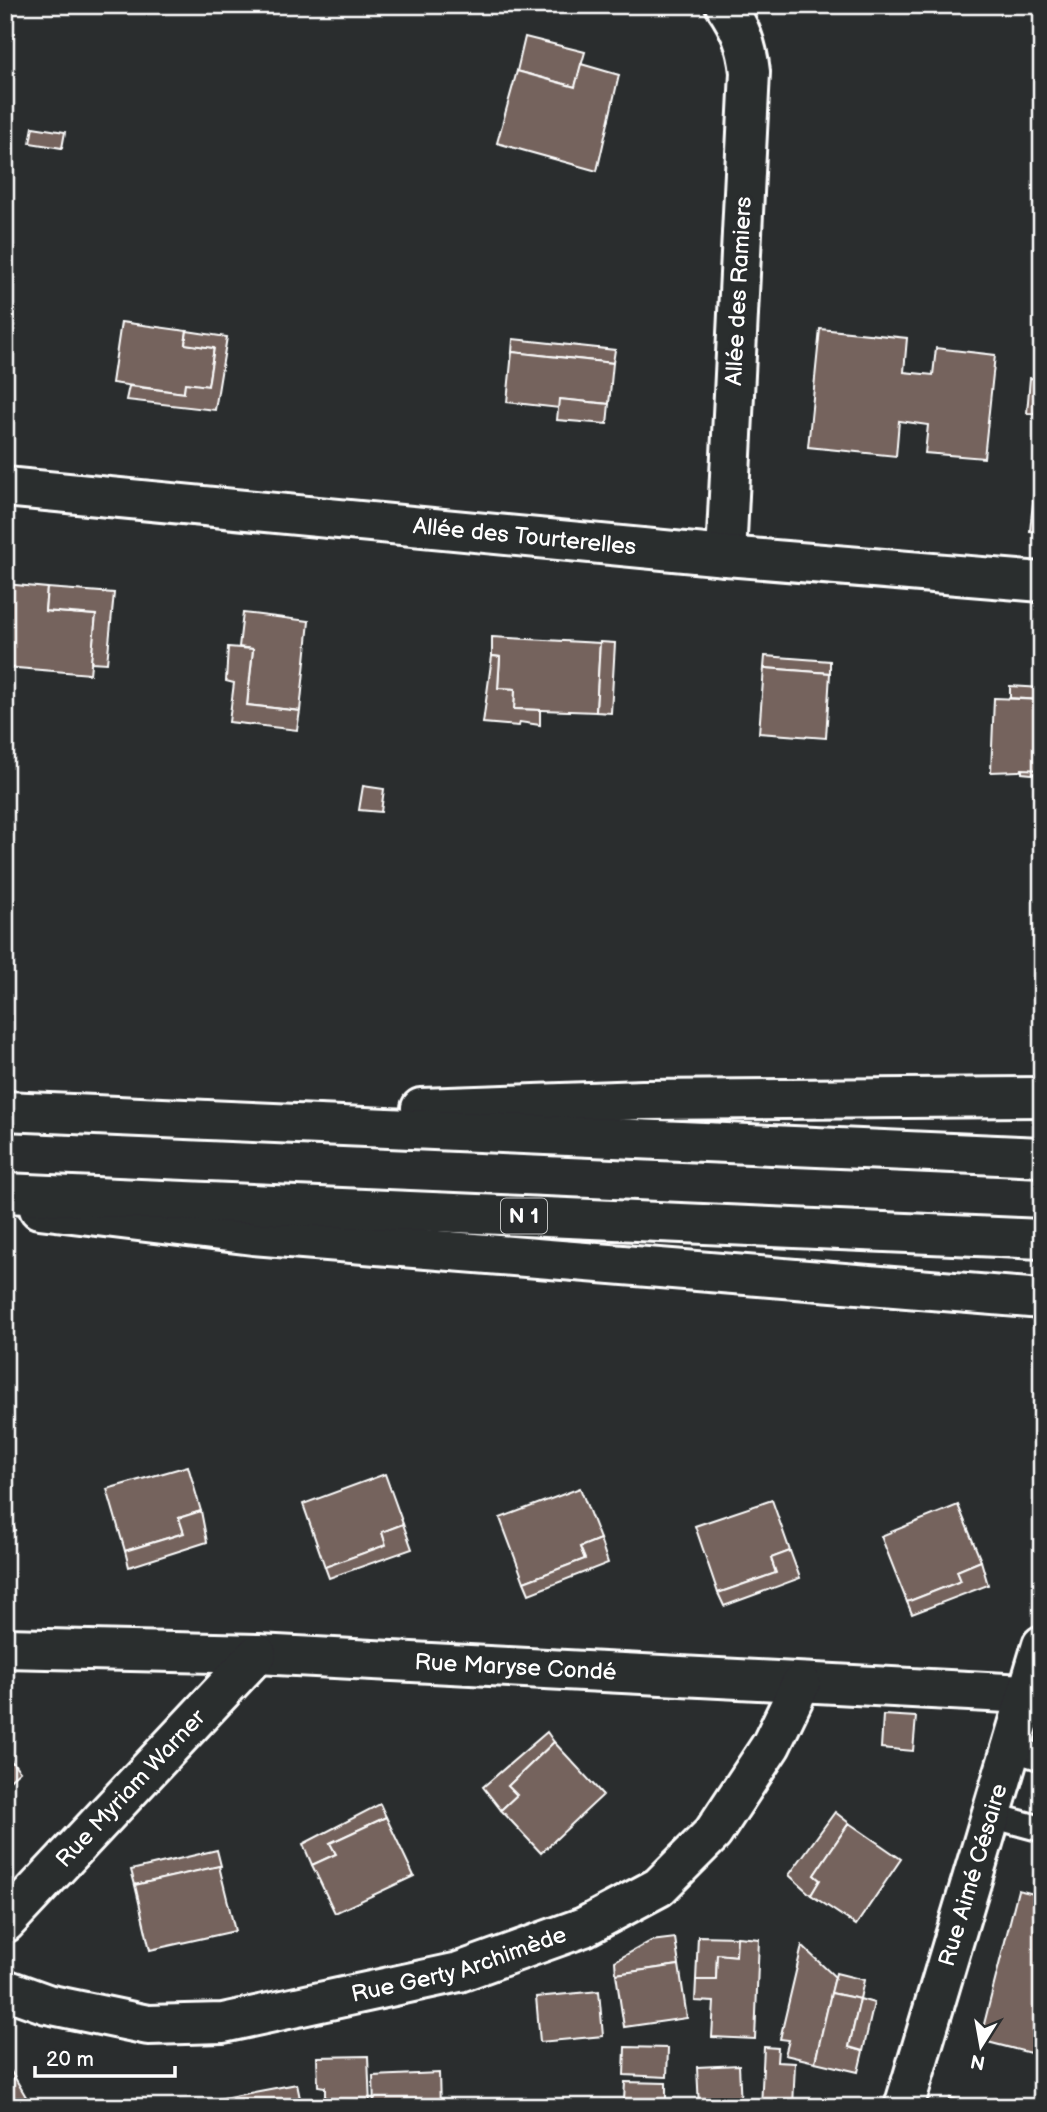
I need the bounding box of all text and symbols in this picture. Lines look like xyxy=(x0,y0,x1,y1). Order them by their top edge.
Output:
street label: Allée des Ramiers xyxy=(720,196,758,386)
street label: Allée des Tourterelles xyxy=(412,512,637,561)
road number: N 1 xyxy=(501,1198,547,1234)
street label: Rue Maryse Condé xyxy=(414,1648,617,1687)
street label: Rue Myriam Warner xyxy=(50,1703,212,1874)
street label: Rue Aimé Césaire xyxy=(933,1781,1014,1970)
street label: Rue Gerty Archimède xyxy=(349,1921,570,2009)
north arrow xyxy=(946,2010,1016,2080)
scale bar xyxy=(35,2035,175,2079)
text: 20 m xyxy=(46,2047,94,2072)
text: N xyxy=(969,2049,987,2074)

